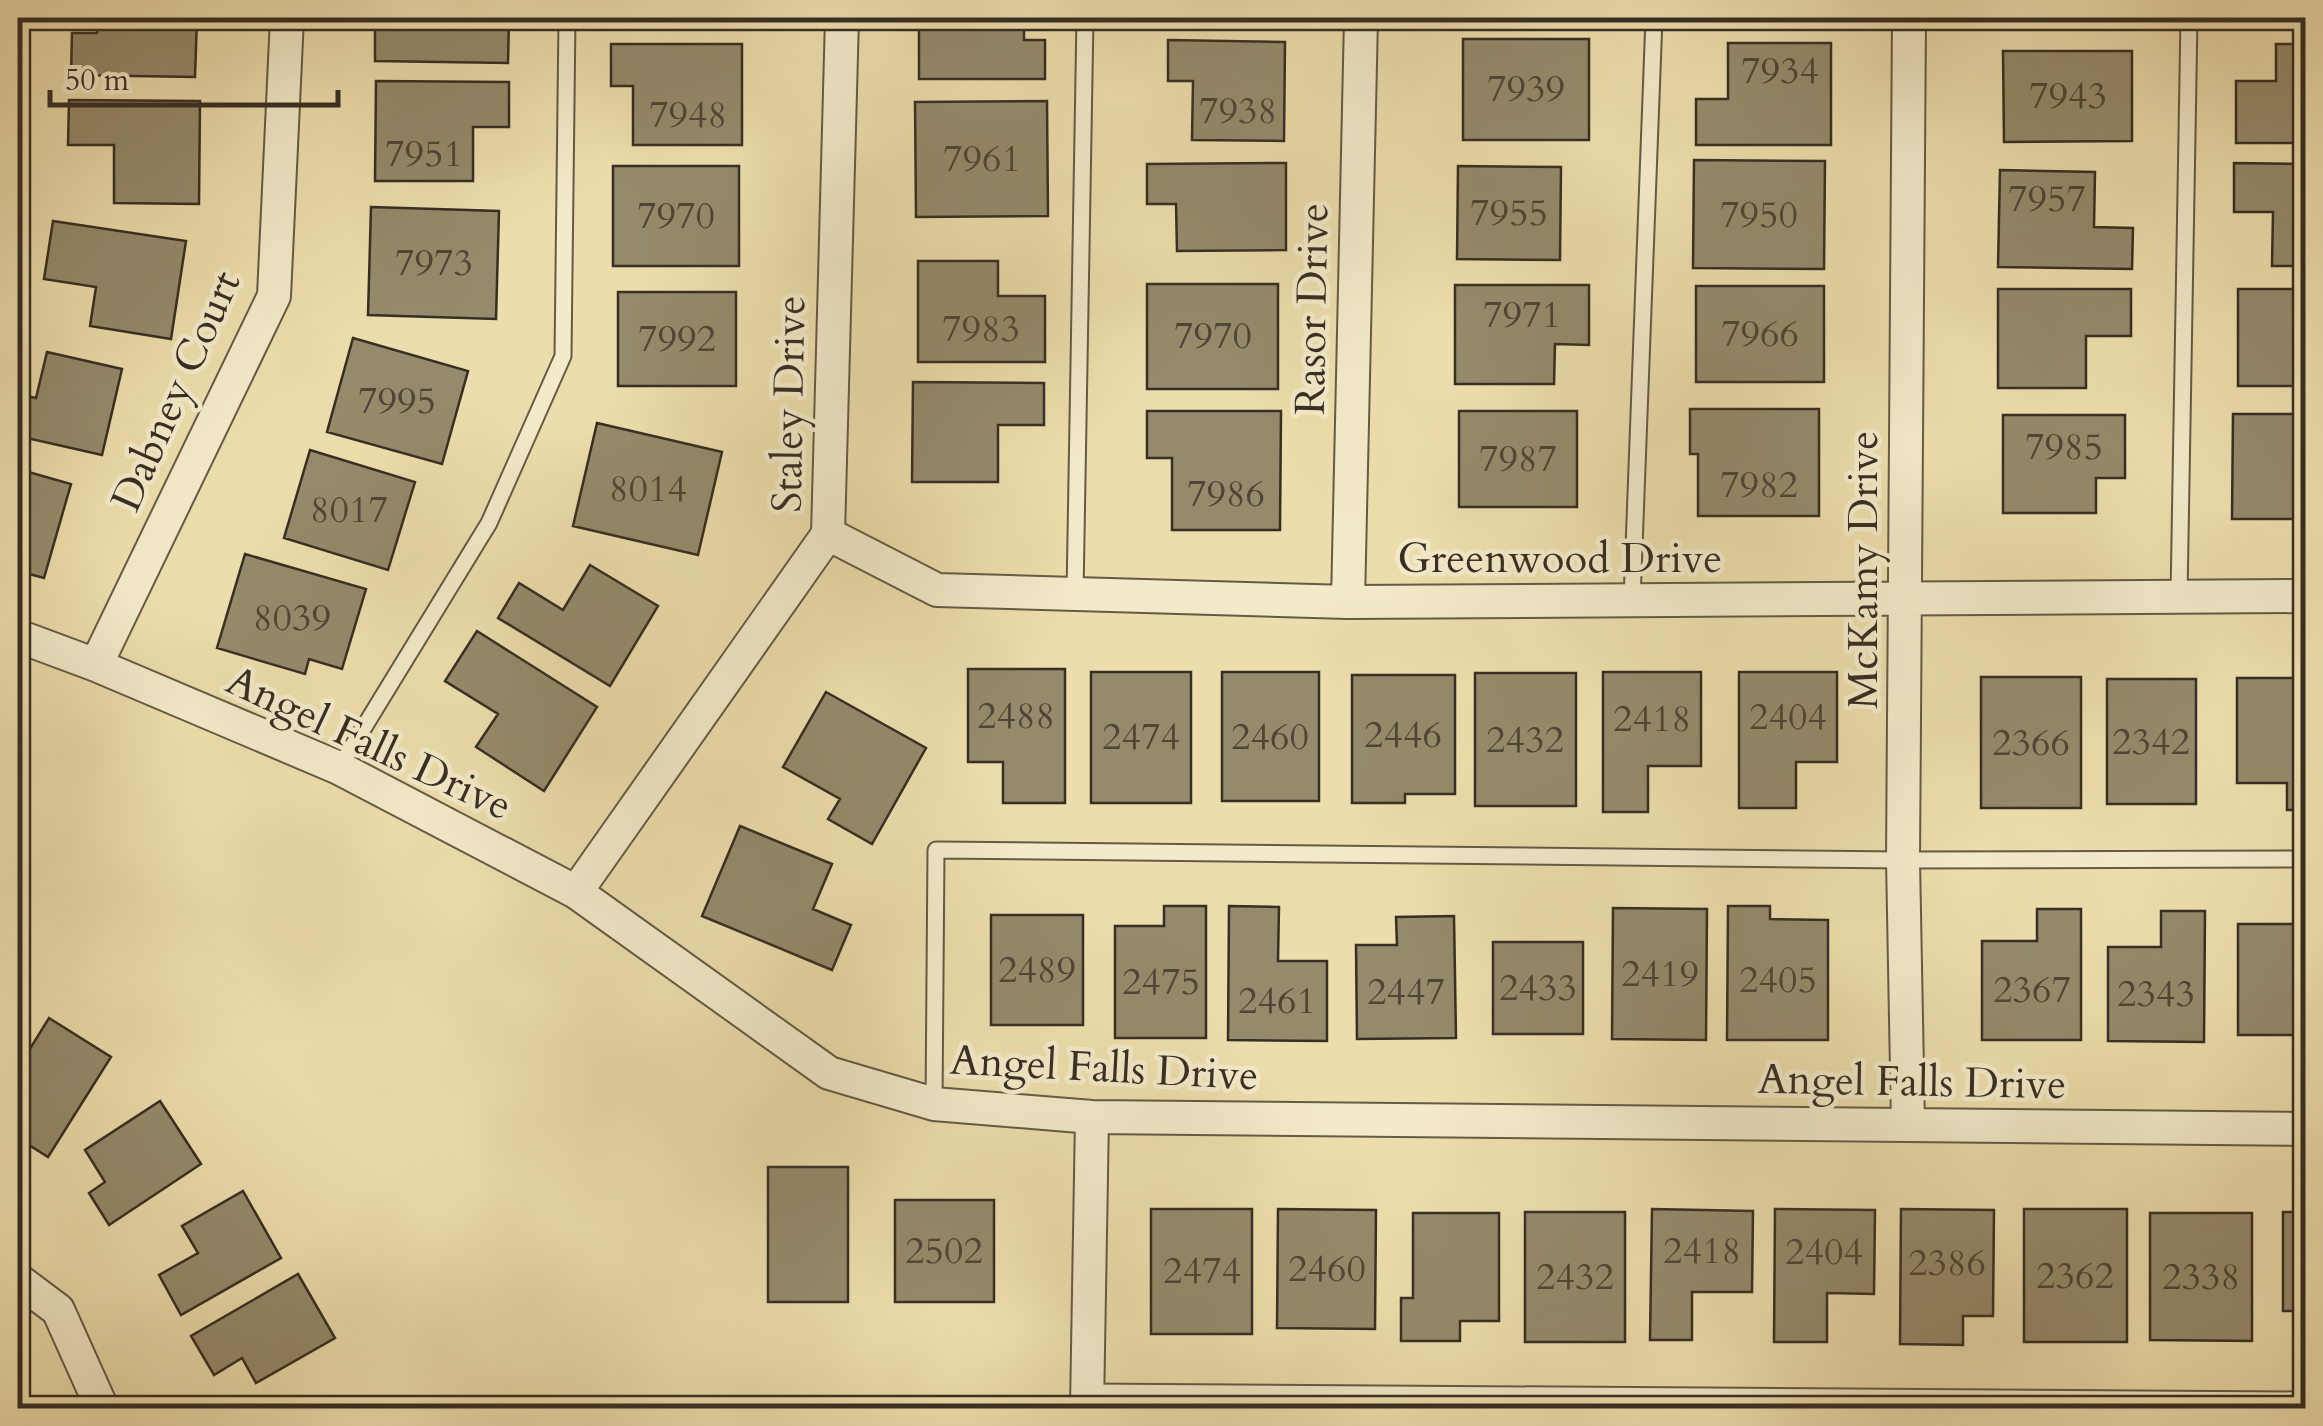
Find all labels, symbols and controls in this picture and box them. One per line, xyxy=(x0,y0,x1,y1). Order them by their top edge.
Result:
scale bar xyxy=(50,45,338,107)
house number: 7934 xyxy=(1741,45,1819,97)
text: 50 m xyxy=(65,60,130,101)
house number: 7939 xyxy=(1487,63,1565,115)
house number: 7943 xyxy=(2029,70,2107,122)
house number: 7938 xyxy=(1199,85,1277,137)
house number: 7948 xyxy=(649,89,727,141)
house number: 7951 xyxy=(385,128,463,180)
house number: 7961 xyxy=(943,133,1021,185)
house number: 7957 xyxy=(2008,173,2086,225)
house number: 7955 xyxy=(1470,187,1548,239)
house number: 7950 xyxy=(1720,189,1798,241)
house number: 7970 xyxy=(637,190,715,242)
street label: Rasor Drive xyxy=(1282,202,1342,416)
house number: 7973 xyxy=(395,237,473,289)
street label: Dabney Court xyxy=(98,262,254,520)
house number: 7971 xyxy=(1483,289,1561,341)
street label: Staley Drive xyxy=(759,295,819,513)
house number: 7983 xyxy=(942,303,1020,355)
house number: 7966 xyxy=(1721,308,1799,360)
house number: 7970 xyxy=(1174,310,1252,362)
house number: 7992 xyxy=(638,313,716,365)
house number: 7995 xyxy=(358,375,436,427)
house number: 7985 xyxy=(2025,421,2103,473)
street label: McKamy Drive xyxy=(1835,431,1892,709)
house number: 7987 xyxy=(1479,433,1557,485)
house number: 7982 xyxy=(1720,459,1798,511)
house number: 8014 xyxy=(609,463,687,515)
house number: 7986 xyxy=(1187,468,1265,520)
house number: 8017 xyxy=(310,484,388,536)
street label: Greenwood Drive xyxy=(1398,530,1722,587)
house number: 8039 xyxy=(253,592,331,644)
street label: Angel Falls Drive xyxy=(217,652,521,834)
house number: 2488 xyxy=(977,690,1055,742)
house number: 2404 xyxy=(1749,691,1827,743)
house number: 2418 xyxy=(1613,693,1691,745)
house number: 2446 xyxy=(1364,709,1442,761)
house number: 2474 xyxy=(1102,711,1180,763)
house number: 2460 xyxy=(1231,711,1309,763)
house number: 2432 xyxy=(1486,714,1564,766)
house number: 2342 xyxy=(2112,716,2190,768)
house number: 2366 xyxy=(1992,717,2070,769)
house number: 2489 xyxy=(998,944,1076,996)
house number: 2419 xyxy=(1621,948,1699,1000)
house number: 2405 xyxy=(1739,954,1817,1006)
house number: 2475 xyxy=(1122,956,1200,1008)
house number: 2433 xyxy=(1499,962,1577,1014)
house number: 2367 xyxy=(1993,964,2071,1016)
house number: 2447 xyxy=(1367,966,1445,1018)
house number: 2343 xyxy=(2117,968,2195,1020)
house number: 2461 xyxy=(1238,975,1316,1027)
street label: Angel Falls Drive xyxy=(948,1031,1260,1105)
street label: Angel Falls Drive xyxy=(1757,1051,2067,1113)
house number: 2502 xyxy=(905,1225,983,1277)
house number: 2418 xyxy=(1663,1225,1741,1277)
house number: 2404 xyxy=(1785,1226,1863,1278)
house number: 2386 xyxy=(1908,1237,1986,1289)
house number: 2460 xyxy=(1288,1243,1366,1295)
house number: 2474 xyxy=(1163,1245,1241,1297)
house number: 2362 xyxy=(2036,1250,2114,1302)
house number: 2432 xyxy=(1536,1251,1614,1303)
house number: 2338 xyxy=(2162,1251,2240,1303)

